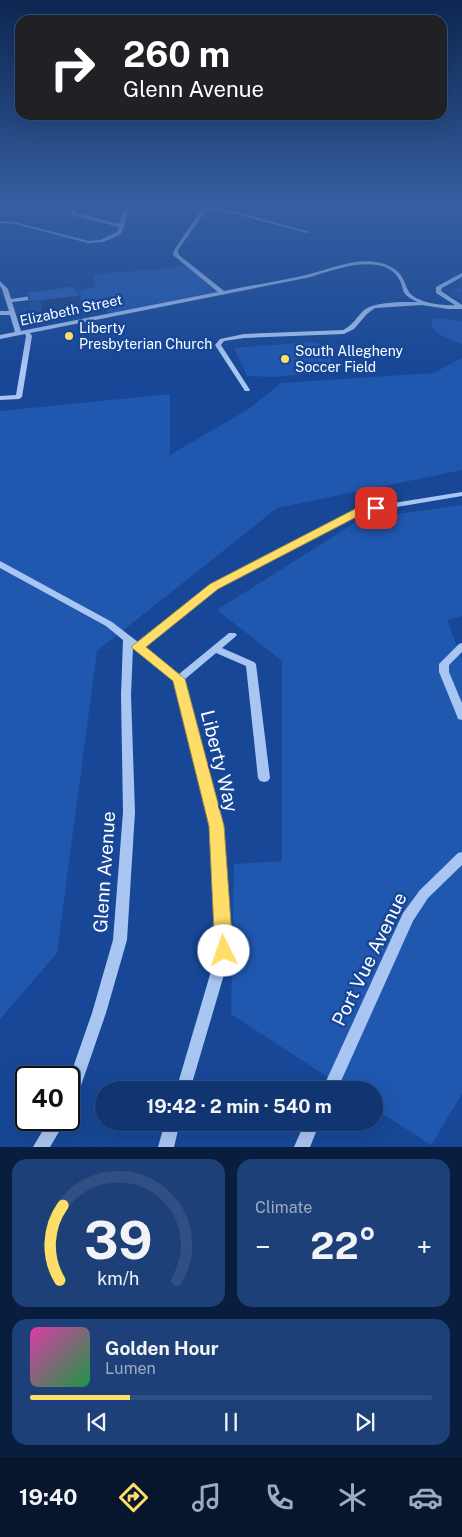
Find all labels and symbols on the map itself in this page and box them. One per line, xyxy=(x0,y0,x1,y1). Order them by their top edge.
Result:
street label: Elizabeth Street xyxy=(18,291,124,329)
place label: Liberty Presbyterian Church xyxy=(79,320,212,352)
marker: Liberty Presbyterian Church xyxy=(63,330,75,342)
place label: South Allegheny Soccer Field xyxy=(295,343,404,375)
marker: South Allegheny Soccer Field xyxy=(279,353,291,365)
pin xyxy=(355,487,397,529)
street label: Liberty Way xyxy=(197,708,243,814)
street label: Glenn Avenue xyxy=(89,810,119,934)
street label: Port Vue Avenue xyxy=(327,889,411,1029)
position arrow xyxy=(197,924,249,976)
speed limit sign: 40 xyxy=(15,1066,80,1131)

